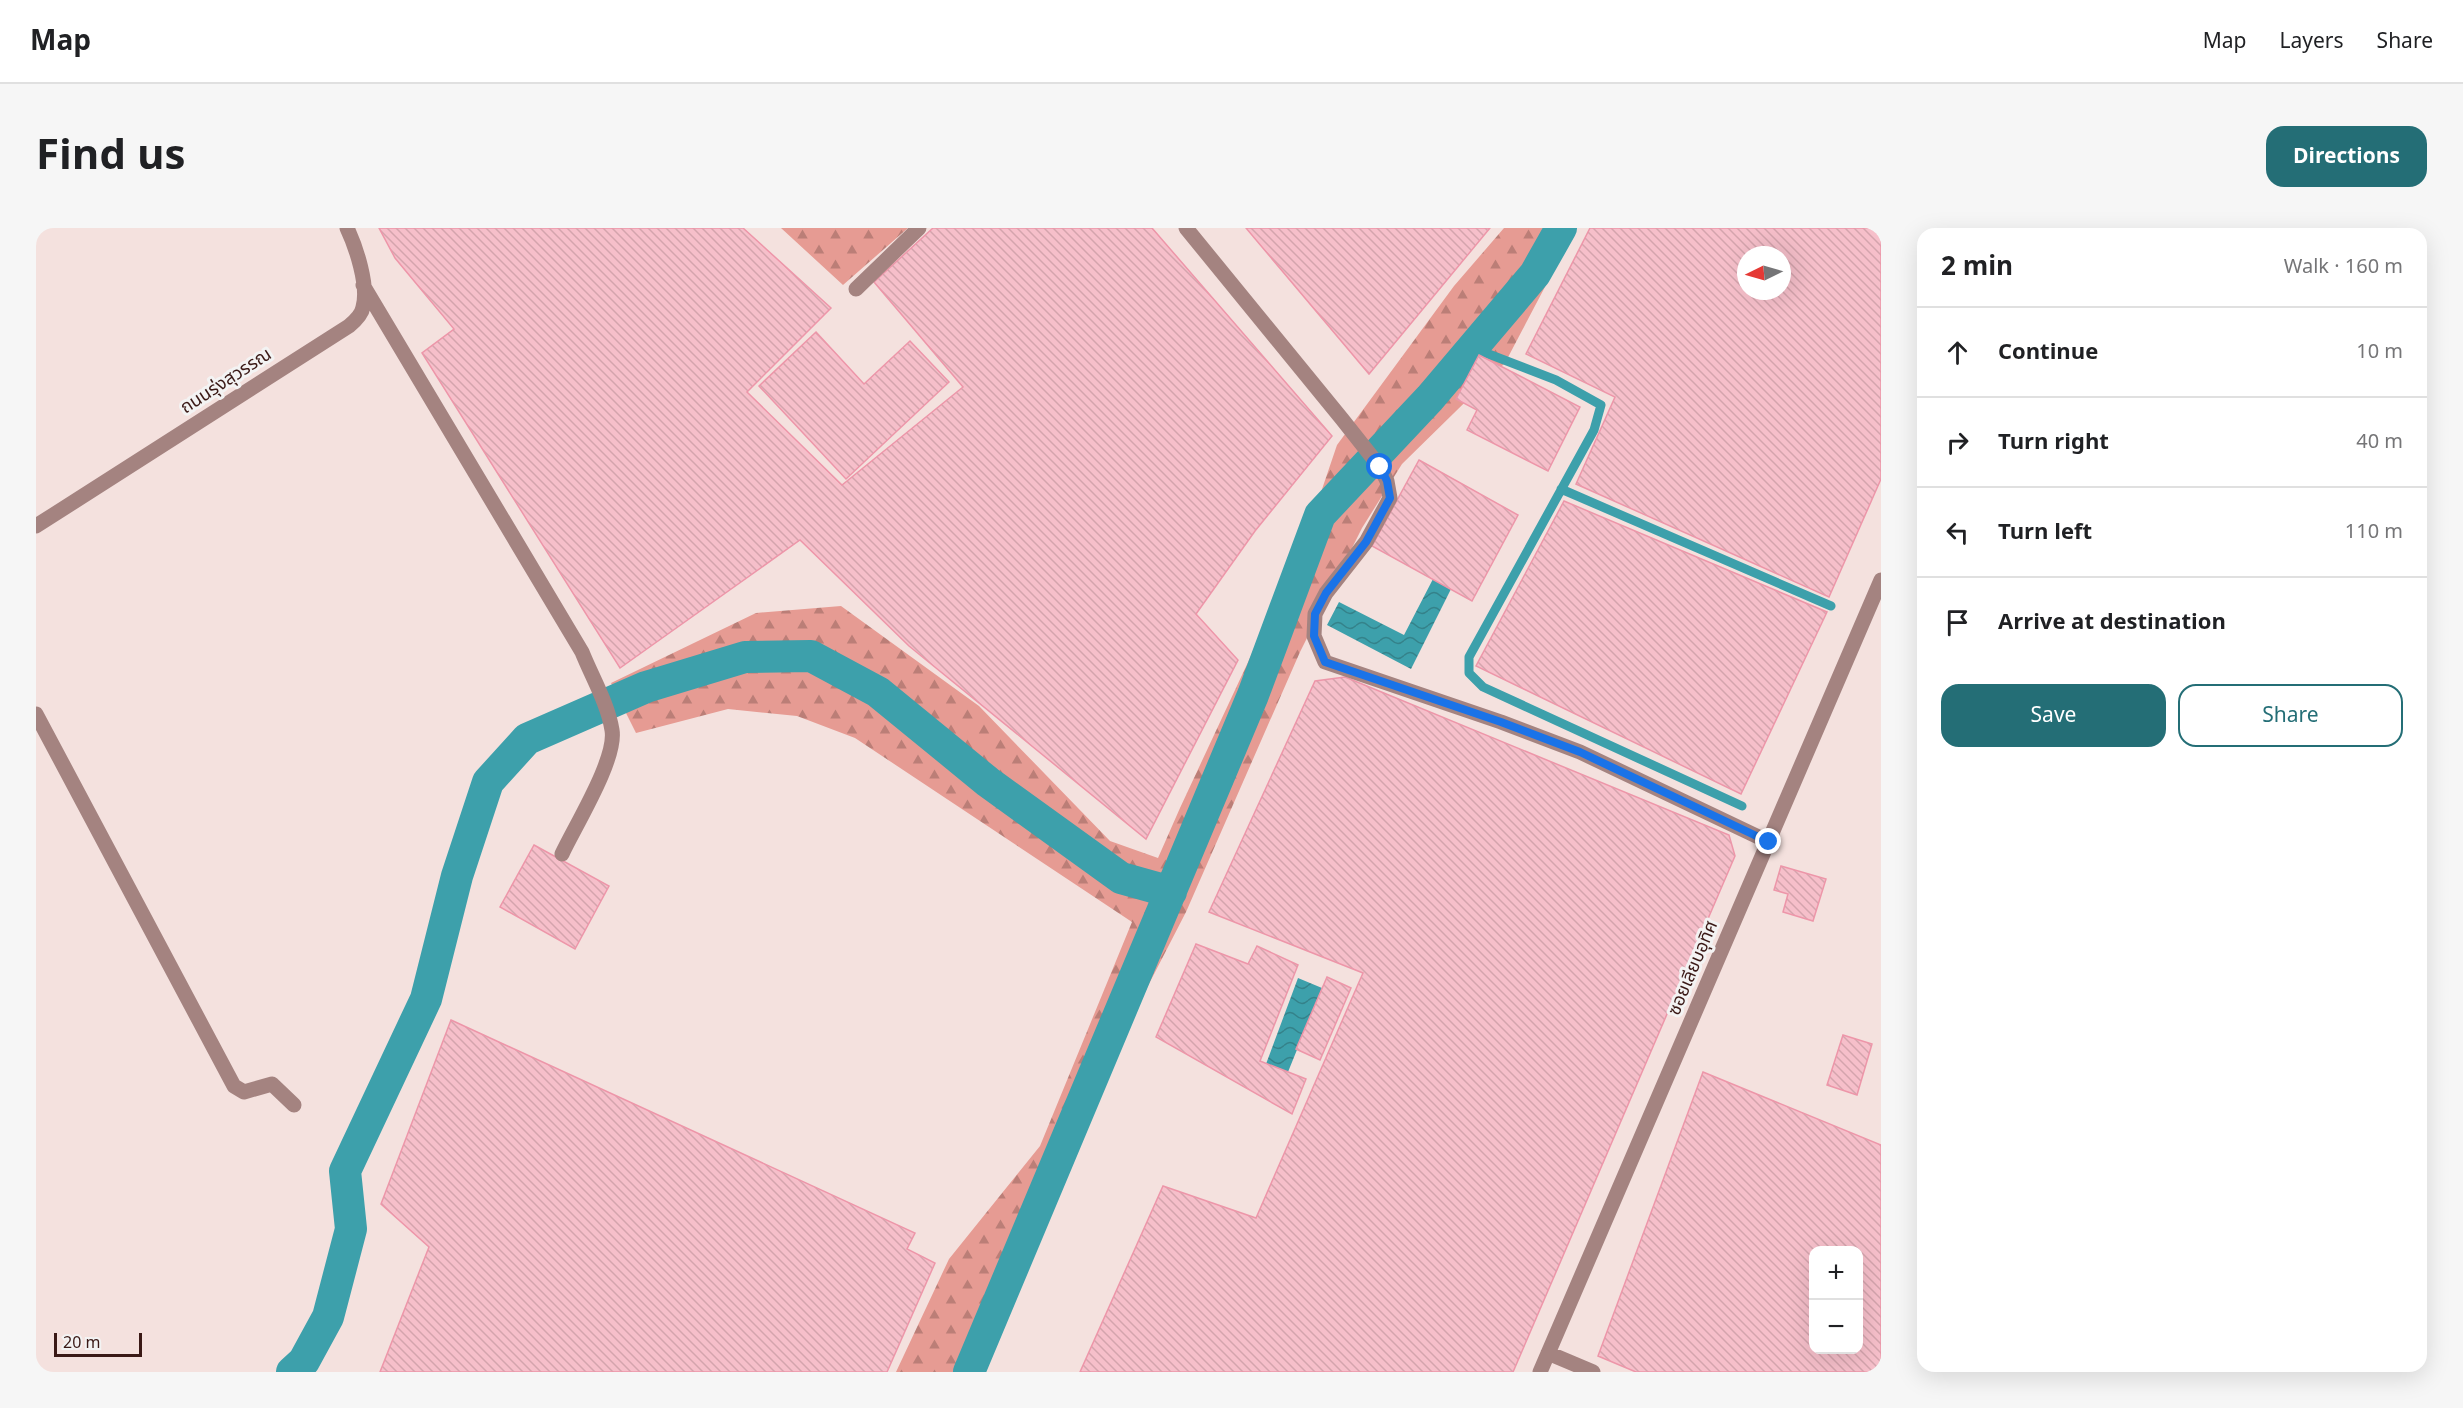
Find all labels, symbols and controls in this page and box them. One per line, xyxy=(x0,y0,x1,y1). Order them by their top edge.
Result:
text: Map xyxy=(30,20,91,63)
text: Map xyxy=(2203,26,2247,57)
text: Layers xyxy=(2280,26,2344,57)
text: Share xyxy=(2377,26,2433,57)
text: Find us xyxy=(36,124,185,188)
button: Directions xyxy=(2266,126,2427,187)
north arrow xyxy=(1737,246,1791,300)
text: 2 min xyxy=(1941,247,2013,287)
text: Walk · 160 m xyxy=(2284,252,2403,282)
icon: ahead xyxy=(1941,336,1974,369)
text: Continue xyxy=(1998,336,2098,369)
text: 10 m xyxy=(2356,337,2403,367)
street label: ถนนรุ่งสุวรรณ xyxy=(175,341,277,421)
icon: right xyxy=(1941,426,1974,459)
text: Turn right xyxy=(1998,426,2109,459)
text: 40 m xyxy=(2356,427,2403,457)
route start xyxy=(1366,453,1392,479)
icon: left xyxy=(1941,516,1974,549)
text: Turn left xyxy=(1998,516,2092,549)
text: 110 m xyxy=(2345,517,2403,547)
icon: arrive xyxy=(1941,606,1974,639)
text: Arrive at destination xyxy=(1998,606,2226,639)
button: Save xyxy=(1941,684,2166,747)
button: Share xyxy=(2178,684,2403,747)
route end xyxy=(1755,828,1781,854)
street label: ซอยเลียบอุทิศ xyxy=(1661,916,1725,1020)
map controls xyxy=(1809,1246,1863,1354)
button: + xyxy=(1809,1246,1863,1300)
button: − xyxy=(1809,1300,1863,1354)
scale bar xyxy=(54,1330,142,1358)
text: 20 m xyxy=(63,1331,100,1355)

